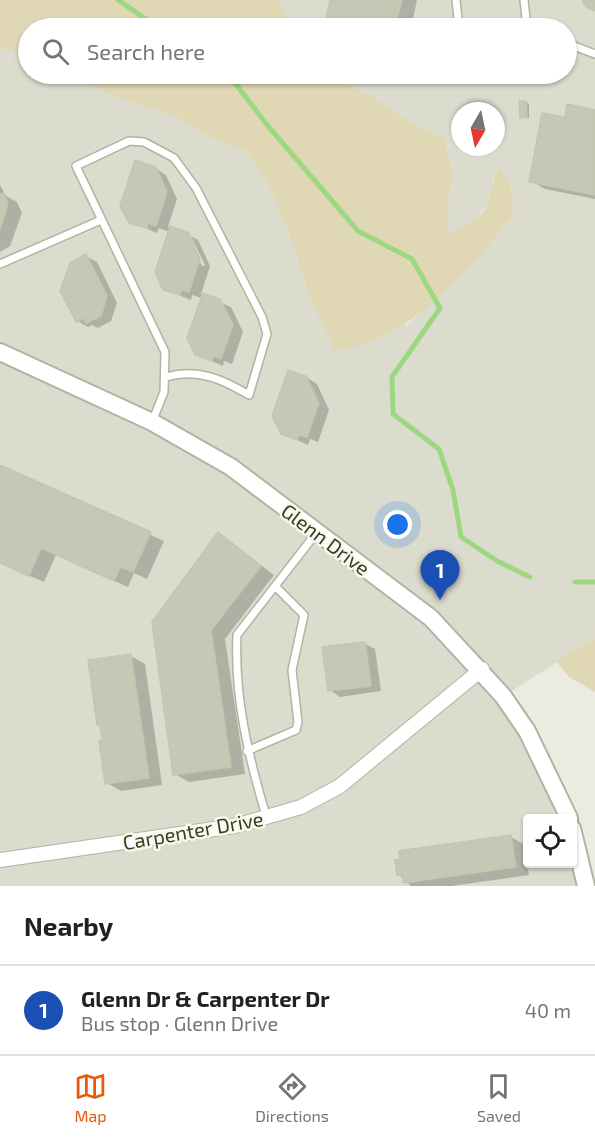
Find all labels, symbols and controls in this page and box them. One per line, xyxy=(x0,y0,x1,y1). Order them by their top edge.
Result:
search box xyxy=(18,18,577,84)
icon: search xyxy=(39,35,72,68)
text: Search here xyxy=(87,38,205,64)
north arrow xyxy=(451,102,505,156)
street label: Glenn Drive xyxy=(277,498,375,580)
your location xyxy=(383,510,412,539)
pin: 1 xyxy=(420,550,460,600)
street label: Carpenter Drive xyxy=(121,806,265,854)
map controls xyxy=(523,814,577,868)
button: locate xyxy=(523,814,577,868)
text: Nearby xyxy=(24,910,113,941)
text: Glenn Dr & Carpenter Dr xyxy=(81,985,330,1011)
text: 1 xyxy=(39,998,48,1022)
text: 40 m xyxy=(525,998,571,1022)
text: Bus stop · Glenn Drive xyxy=(81,1011,278,1035)
tab: Map xyxy=(74,1070,107,1125)
tab: Directions xyxy=(255,1070,329,1125)
tab: Saved xyxy=(477,1070,521,1125)

